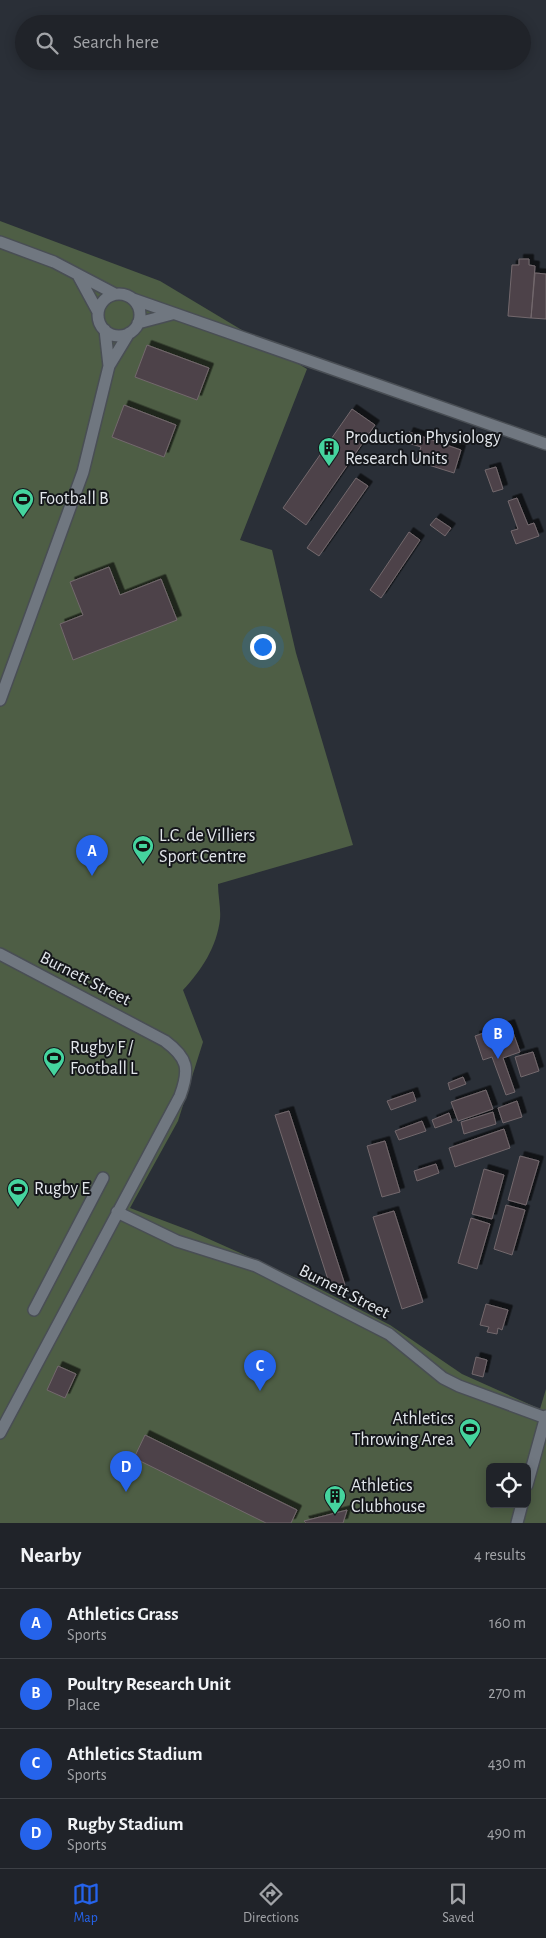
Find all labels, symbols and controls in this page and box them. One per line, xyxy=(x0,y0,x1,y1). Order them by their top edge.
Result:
search box xyxy=(15,15,531,70)
icon: search xyxy=(33,29,61,57)
text: Search here xyxy=(73,33,159,52)
place label: Production Physiology Research Units xyxy=(345,429,501,468)
building icon: Production Physiology Research Units xyxy=(317,436,341,467)
sports icon: Football B xyxy=(11,487,35,518)
place label: Football B xyxy=(39,490,109,508)
your location xyxy=(250,634,276,660)
place label: L.C. de Villiers Sport Centre xyxy=(159,827,255,866)
sports icon: L.C. de Villiers Sport Centre xyxy=(131,834,155,865)
pin: A xyxy=(76,835,108,876)
street label: Burnett Street xyxy=(37,949,133,1010)
pin: B xyxy=(482,1018,514,1059)
place label: Rugby F / Football L xyxy=(70,1039,138,1078)
sports icon: Rugby F / Football L xyxy=(42,1046,66,1077)
sports icon: Rugby E xyxy=(6,1177,30,1208)
place label: Rugby E xyxy=(34,1180,90,1198)
street label: Burnett Street xyxy=(296,1262,392,1323)
pin: C xyxy=(244,1350,276,1391)
place label: Athletics Throwing Area xyxy=(352,1410,454,1449)
sports icon: Athletics Throwing Area xyxy=(458,1417,482,1448)
pin: D xyxy=(110,1451,142,1492)
map controls xyxy=(486,1463,531,1508)
button: locate xyxy=(486,1463,531,1508)
place label: Athletics Clubhouse xyxy=(351,1477,426,1516)
building icon: Athletics Clubhouse xyxy=(323,1484,347,1515)
text: Nearby xyxy=(20,1545,81,1566)
text: 4 results xyxy=(474,1547,526,1563)
text: Athletics Grass xyxy=(67,1605,179,1624)
text: A xyxy=(31,1615,41,1631)
text: 160 m xyxy=(489,1615,526,1631)
text: Sports xyxy=(67,1627,107,1643)
text: Poultry Research Unit xyxy=(67,1675,231,1694)
text: B xyxy=(31,1685,41,1701)
text: 270 m xyxy=(488,1685,526,1701)
text: Place xyxy=(67,1697,100,1713)
text: Athletics Stadium xyxy=(67,1745,203,1764)
text: C xyxy=(32,1755,40,1771)
text: 430 m xyxy=(488,1755,526,1771)
text: Sports xyxy=(67,1767,107,1783)
text: Rugby Stadium xyxy=(67,1815,184,1834)
text: D xyxy=(31,1825,41,1841)
text: 490 m xyxy=(487,1825,526,1841)
text: Sports xyxy=(67,1837,107,1853)
tab: Map xyxy=(72,1880,100,1927)
tab: Directions xyxy=(243,1880,299,1927)
tab: Saved xyxy=(442,1880,474,1927)

